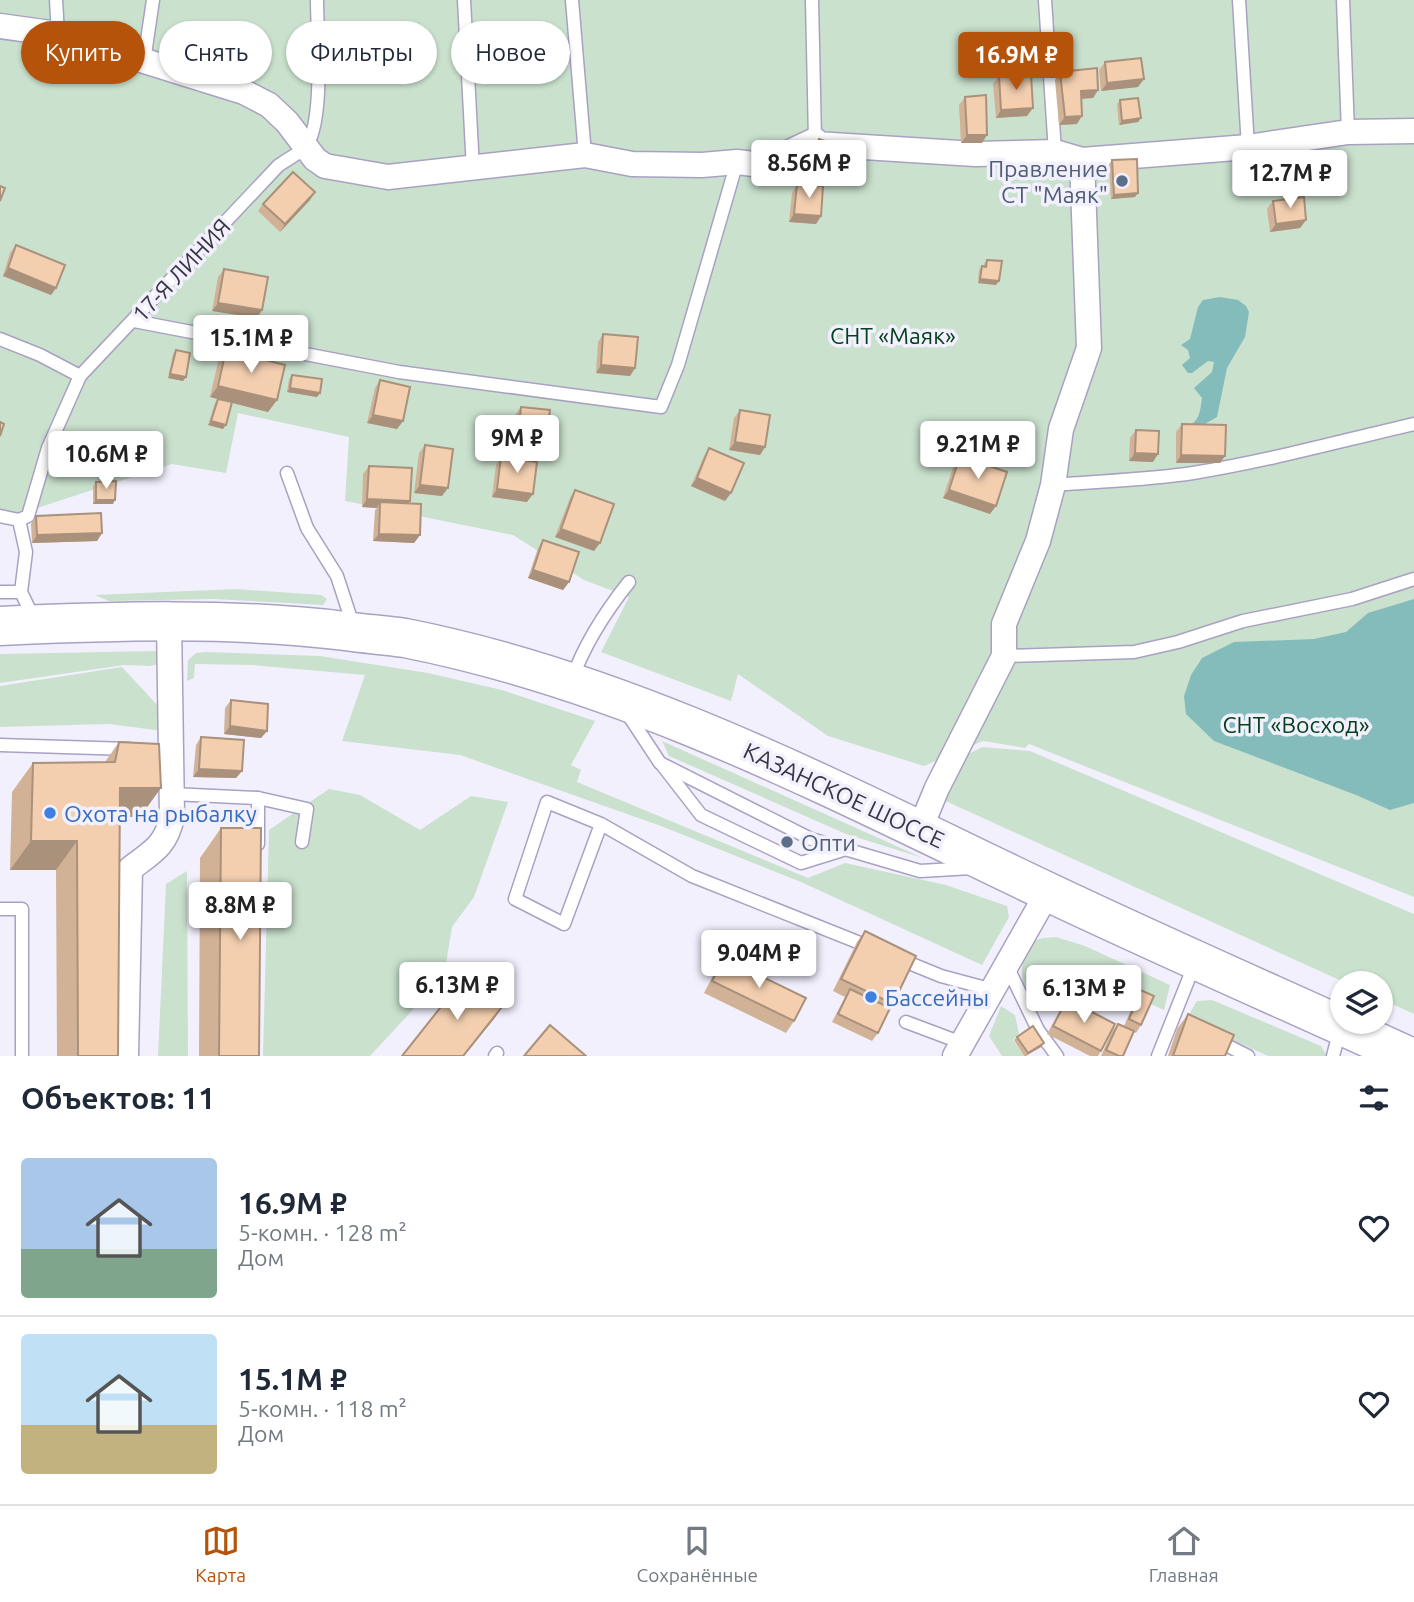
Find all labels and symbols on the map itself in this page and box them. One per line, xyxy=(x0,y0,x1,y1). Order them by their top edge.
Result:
pin: 16.9M ₽ xyxy=(951,32,1081,92)
pin: 8.56M ₽ xyxy=(744,140,874,200)
pin: 12.7M ₽ xyxy=(1225,150,1355,210)
place label: Правление СТ "Маяк" xyxy=(988,156,1108,207)
marker: Правление СТ "Маяк" xyxy=(1114,173,1130,189)
street label: 17-Я ЛИНИЯ xyxy=(127,213,235,327)
pin: 15.1M ₽ xyxy=(186,316,316,375)
park label: СНТ «Маяк» xyxy=(830,323,956,348)
pin: 9M ₽ xyxy=(476,416,558,475)
pin: 9.21M ₽ xyxy=(913,421,1043,481)
pin: 10.6M ₽ xyxy=(41,432,171,491)
park label: СНТ «Восход» xyxy=(1222,712,1370,737)
street label: КАЗАНСКОЕ ШОССЕ xyxy=(740,738,948,852)
place label: Охота на рыбалку xyxy=(64,801,257,826)
marker: Охота на рыбалку xyxy=(42,805,58,821)
place label: Опти xyxy=(801,830,856,855)
marker: Опти xyxy=(779,834,795,850)
pin: 8.8M ₽ xyxy=(183,883,297,942)
pin: 9.04M ₽ xyxy=(694,930,824,990)
pin: 6.13M ₽ xyxy=(392,962,522,1022)
pin: 6.13M ₽ xyxy=(1019,965,1149,1025)
place label: Бассейны xyxy=(885,985,989,1010)
marker: Бассейны xyxy=(863,989,879,1005)

